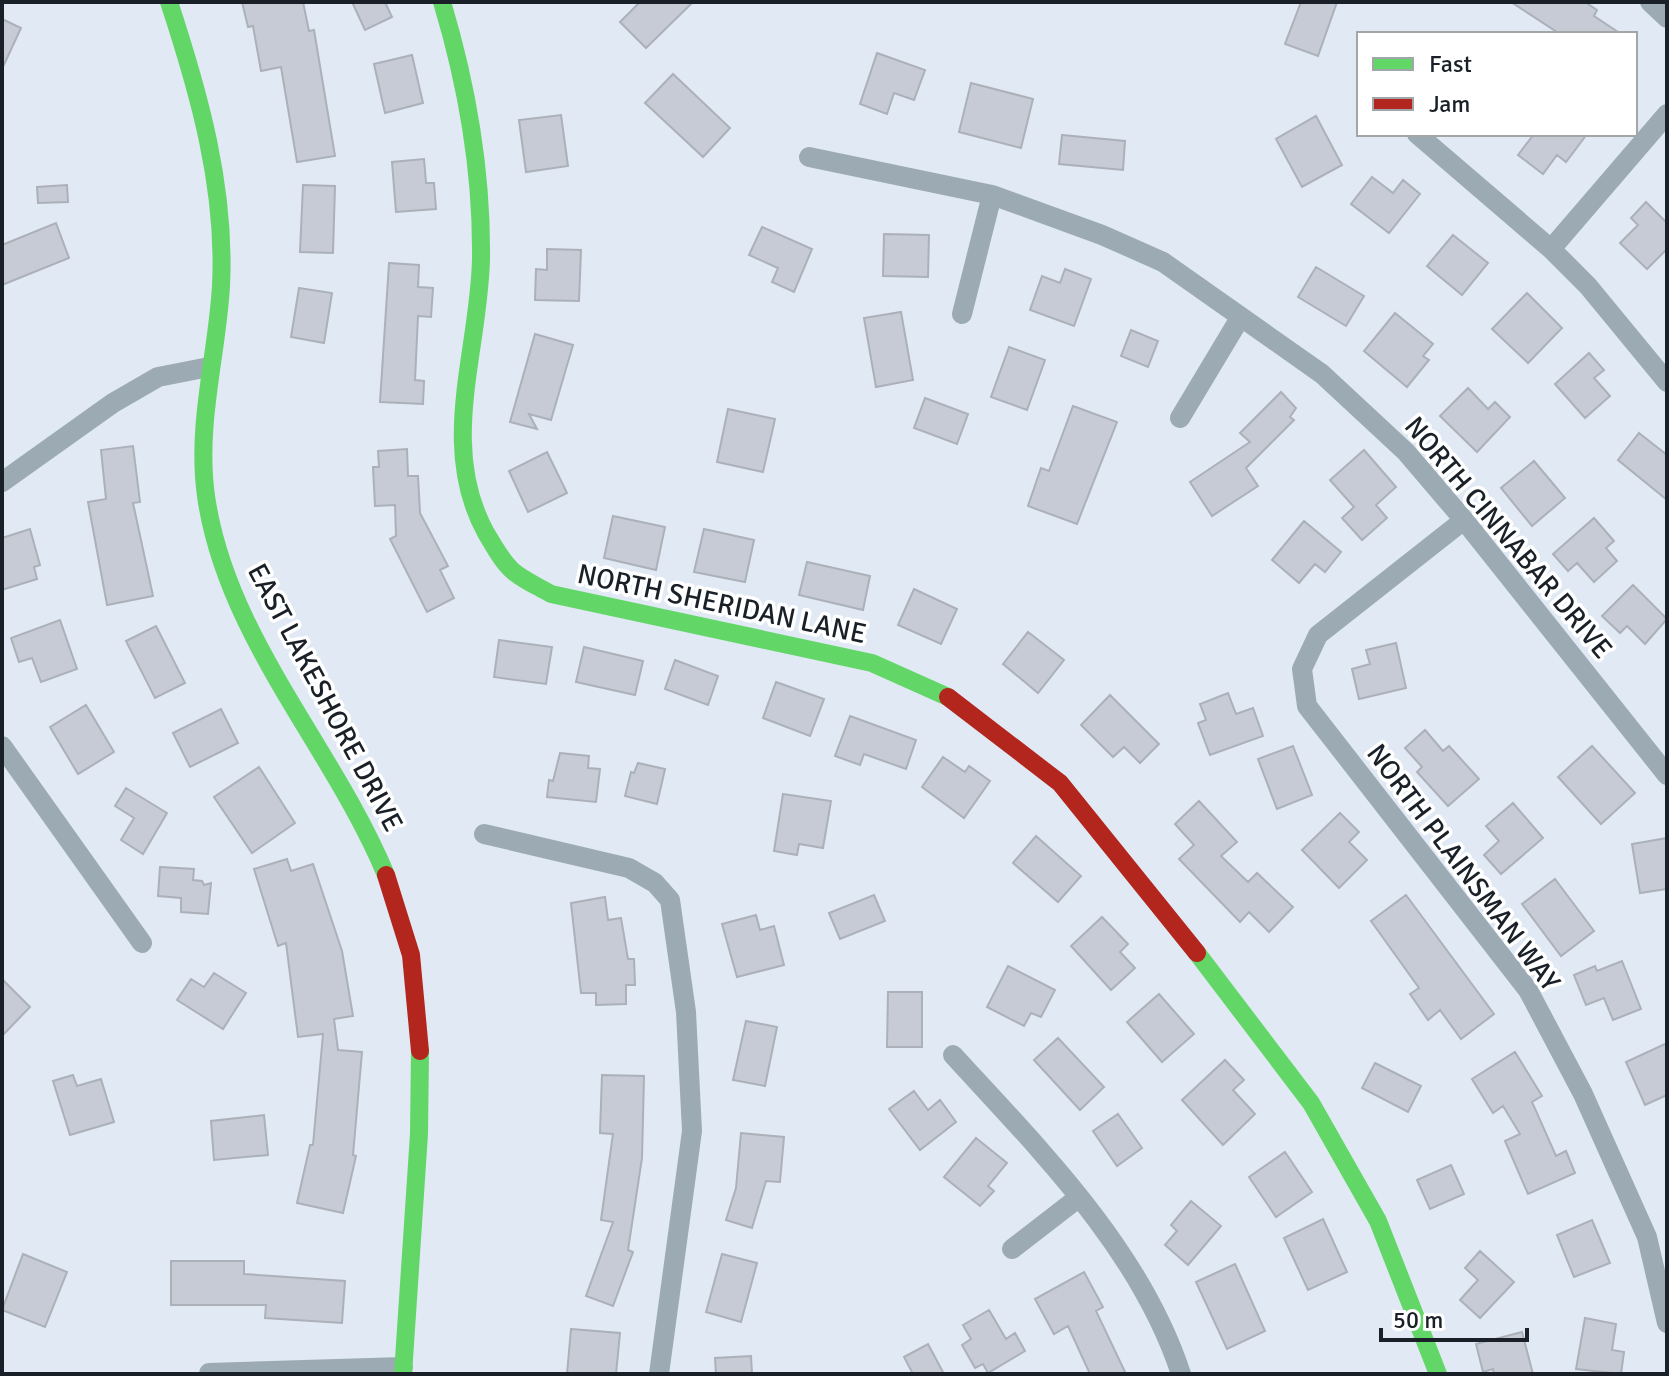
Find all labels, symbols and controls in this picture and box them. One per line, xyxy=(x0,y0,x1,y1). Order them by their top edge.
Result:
legend xyxy=(1357,32,1637,136)
text: Fast xyxy=(1429,49,1472,79)
text: Jam xyxy=(1429,89,1470,119)
street label: NORTH CINNABAR DRIVE xyxy=(1397,410,1619,665)
street label: NORTH SHERIDAN LANE xyxy=(574,557,869,651)
street label: EAST LAKESHORE DRIVE xyxy=(240,558,410,837)
street label: NORTH PLAINSMAN WAY xyxy=(1359,737,1567,998)
scale bar xyxy=(1381,1292,1527,1342)
text: 50 m xyxy=(1393,1305,1443,1335)

